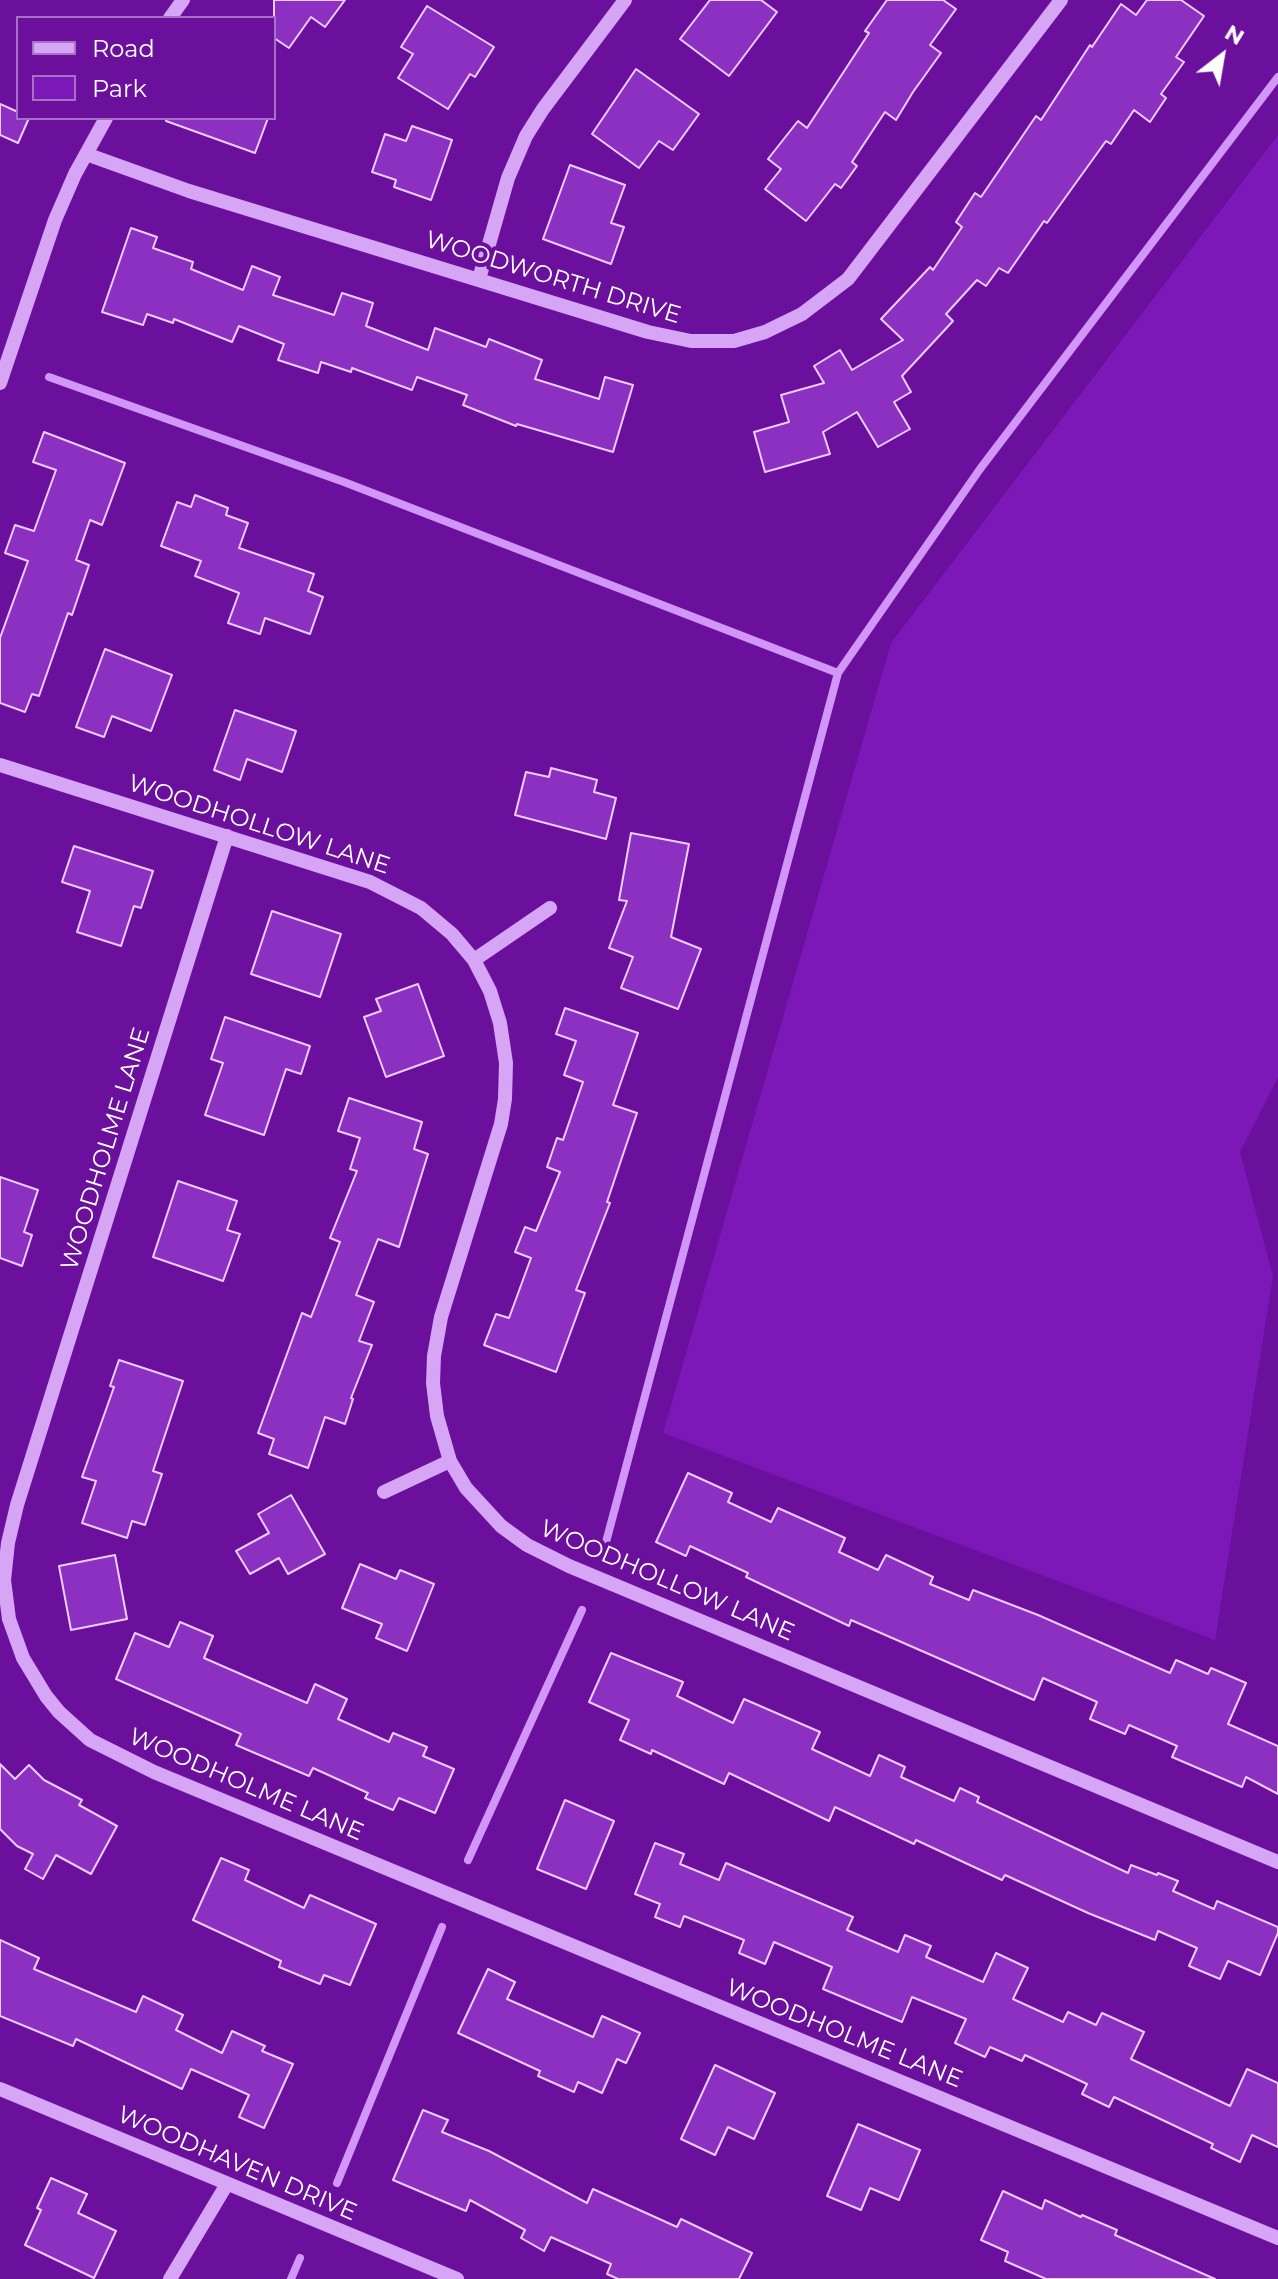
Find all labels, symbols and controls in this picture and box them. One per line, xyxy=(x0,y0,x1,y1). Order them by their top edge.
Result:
legend xyxy=(16,16,276,120)
north arrow xyxy=(1182,16,1262,96)
text: N xyxy=(1220,19,1249,51)
text: Road xyxy=(92,34,155,63)
text: Park xyxy=(92,74,147,103)
street label: WOODWORTH DRIVE xyxy=(422,225,684,331)
street label: WOODHOLLOW LANE xyxy=(125,769,393,881)
street label: WOODHOLME LANE xyxy=(55,1024,157,1274)
street label: WOODHOLLOW LANE xyxy=(536,1514,798,1648)
street label: WOODHOLME LANE xyxy=(124,1722,368,1848)
street label: WOODHOLME LANE xyxy=(722,1973,966,2095)
street label: WOODHAVEN DRIVE xyxy=(113,2101,361,2227)

